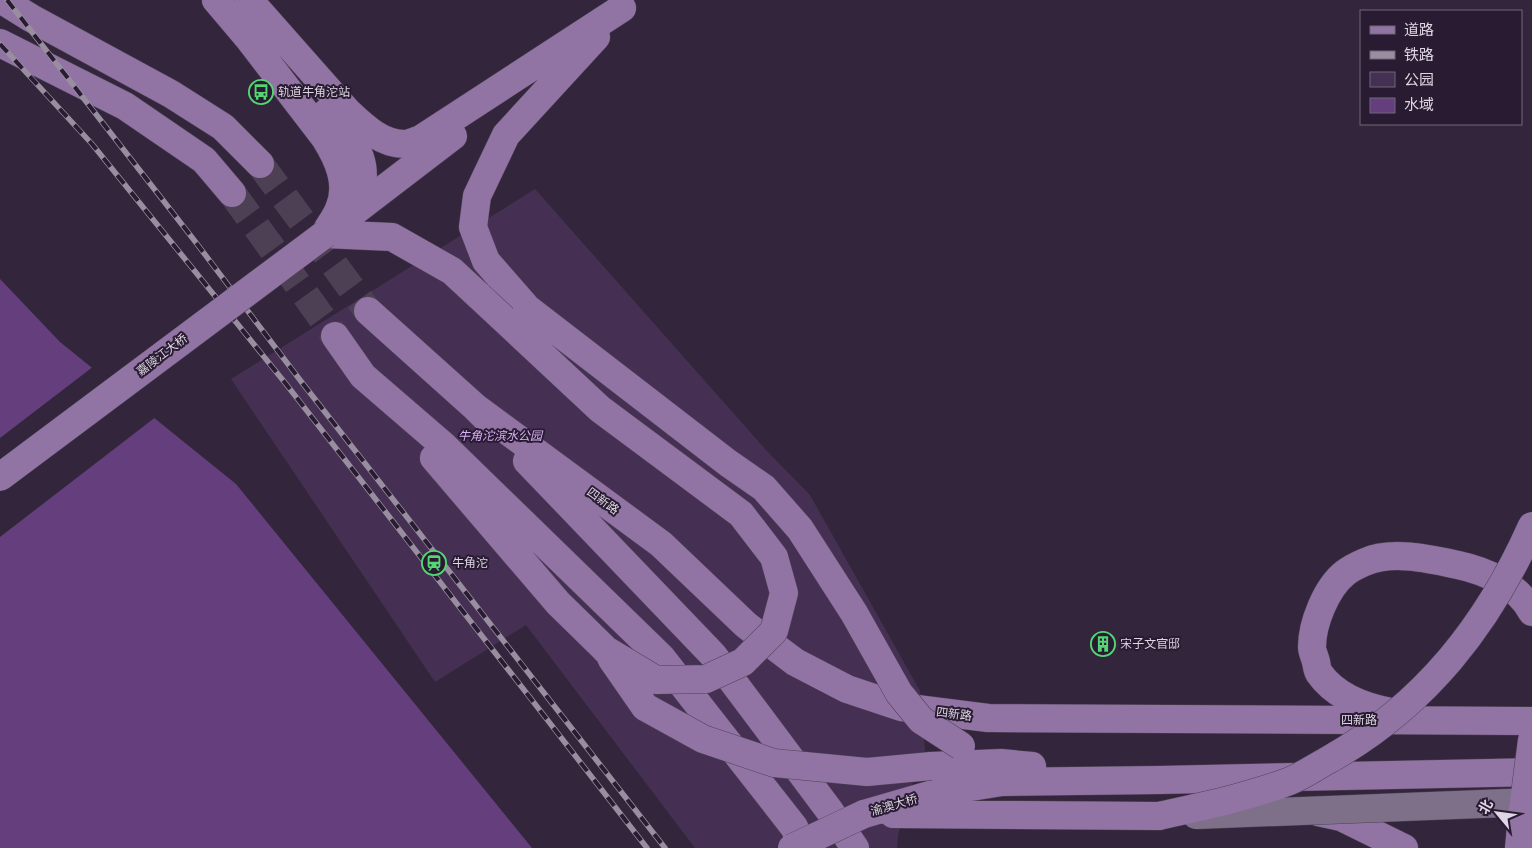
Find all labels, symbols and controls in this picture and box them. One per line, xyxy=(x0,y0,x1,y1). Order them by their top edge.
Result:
legend xyxy=(1360,10,1522,125)
text: 道路 xyxy=(1404,18,1434,39)
text: 铁路 xyxy=(1404,43,1434,64)
text: 公园 xyxy=(1404,68,1434,89)
bus stop icon: 轨道牛角沱站 xyxy=(248,79,274,105)
place label: 轨道牛角沱站 xyxy=(278,82,350,99)
text: 水域 xyxy=(1404,93,1434,114)
street label: 嘉陵江大桥 xyxy=(132,329,190,379)
park label: 牛角沱滨水公园 xyxy=(458,426,544,443)
street label: 四新路 xyxy=(584,482,623,517)
station icon: 牛角沱 xyxy=(421,550,447,576)
place label: 牛角沱 xyxy=(452,553,488,570)
building icon: 宋子文官邸 xyxy=(1090,631,1116,657)
place label: 宋子文官邸 xyxy=(1120,634,1180,651)
street label: 四新路 xyxy=(935,702,973,723)
street label: 四新路 xyxy=(1341,710,1377,727)
north arrow xyxy=(1472,788,1522,838)
street label: 渝澳大桥 xyxy=(868,789,919,818)
text: 北 xyxy=(1473,795,1497,817)

